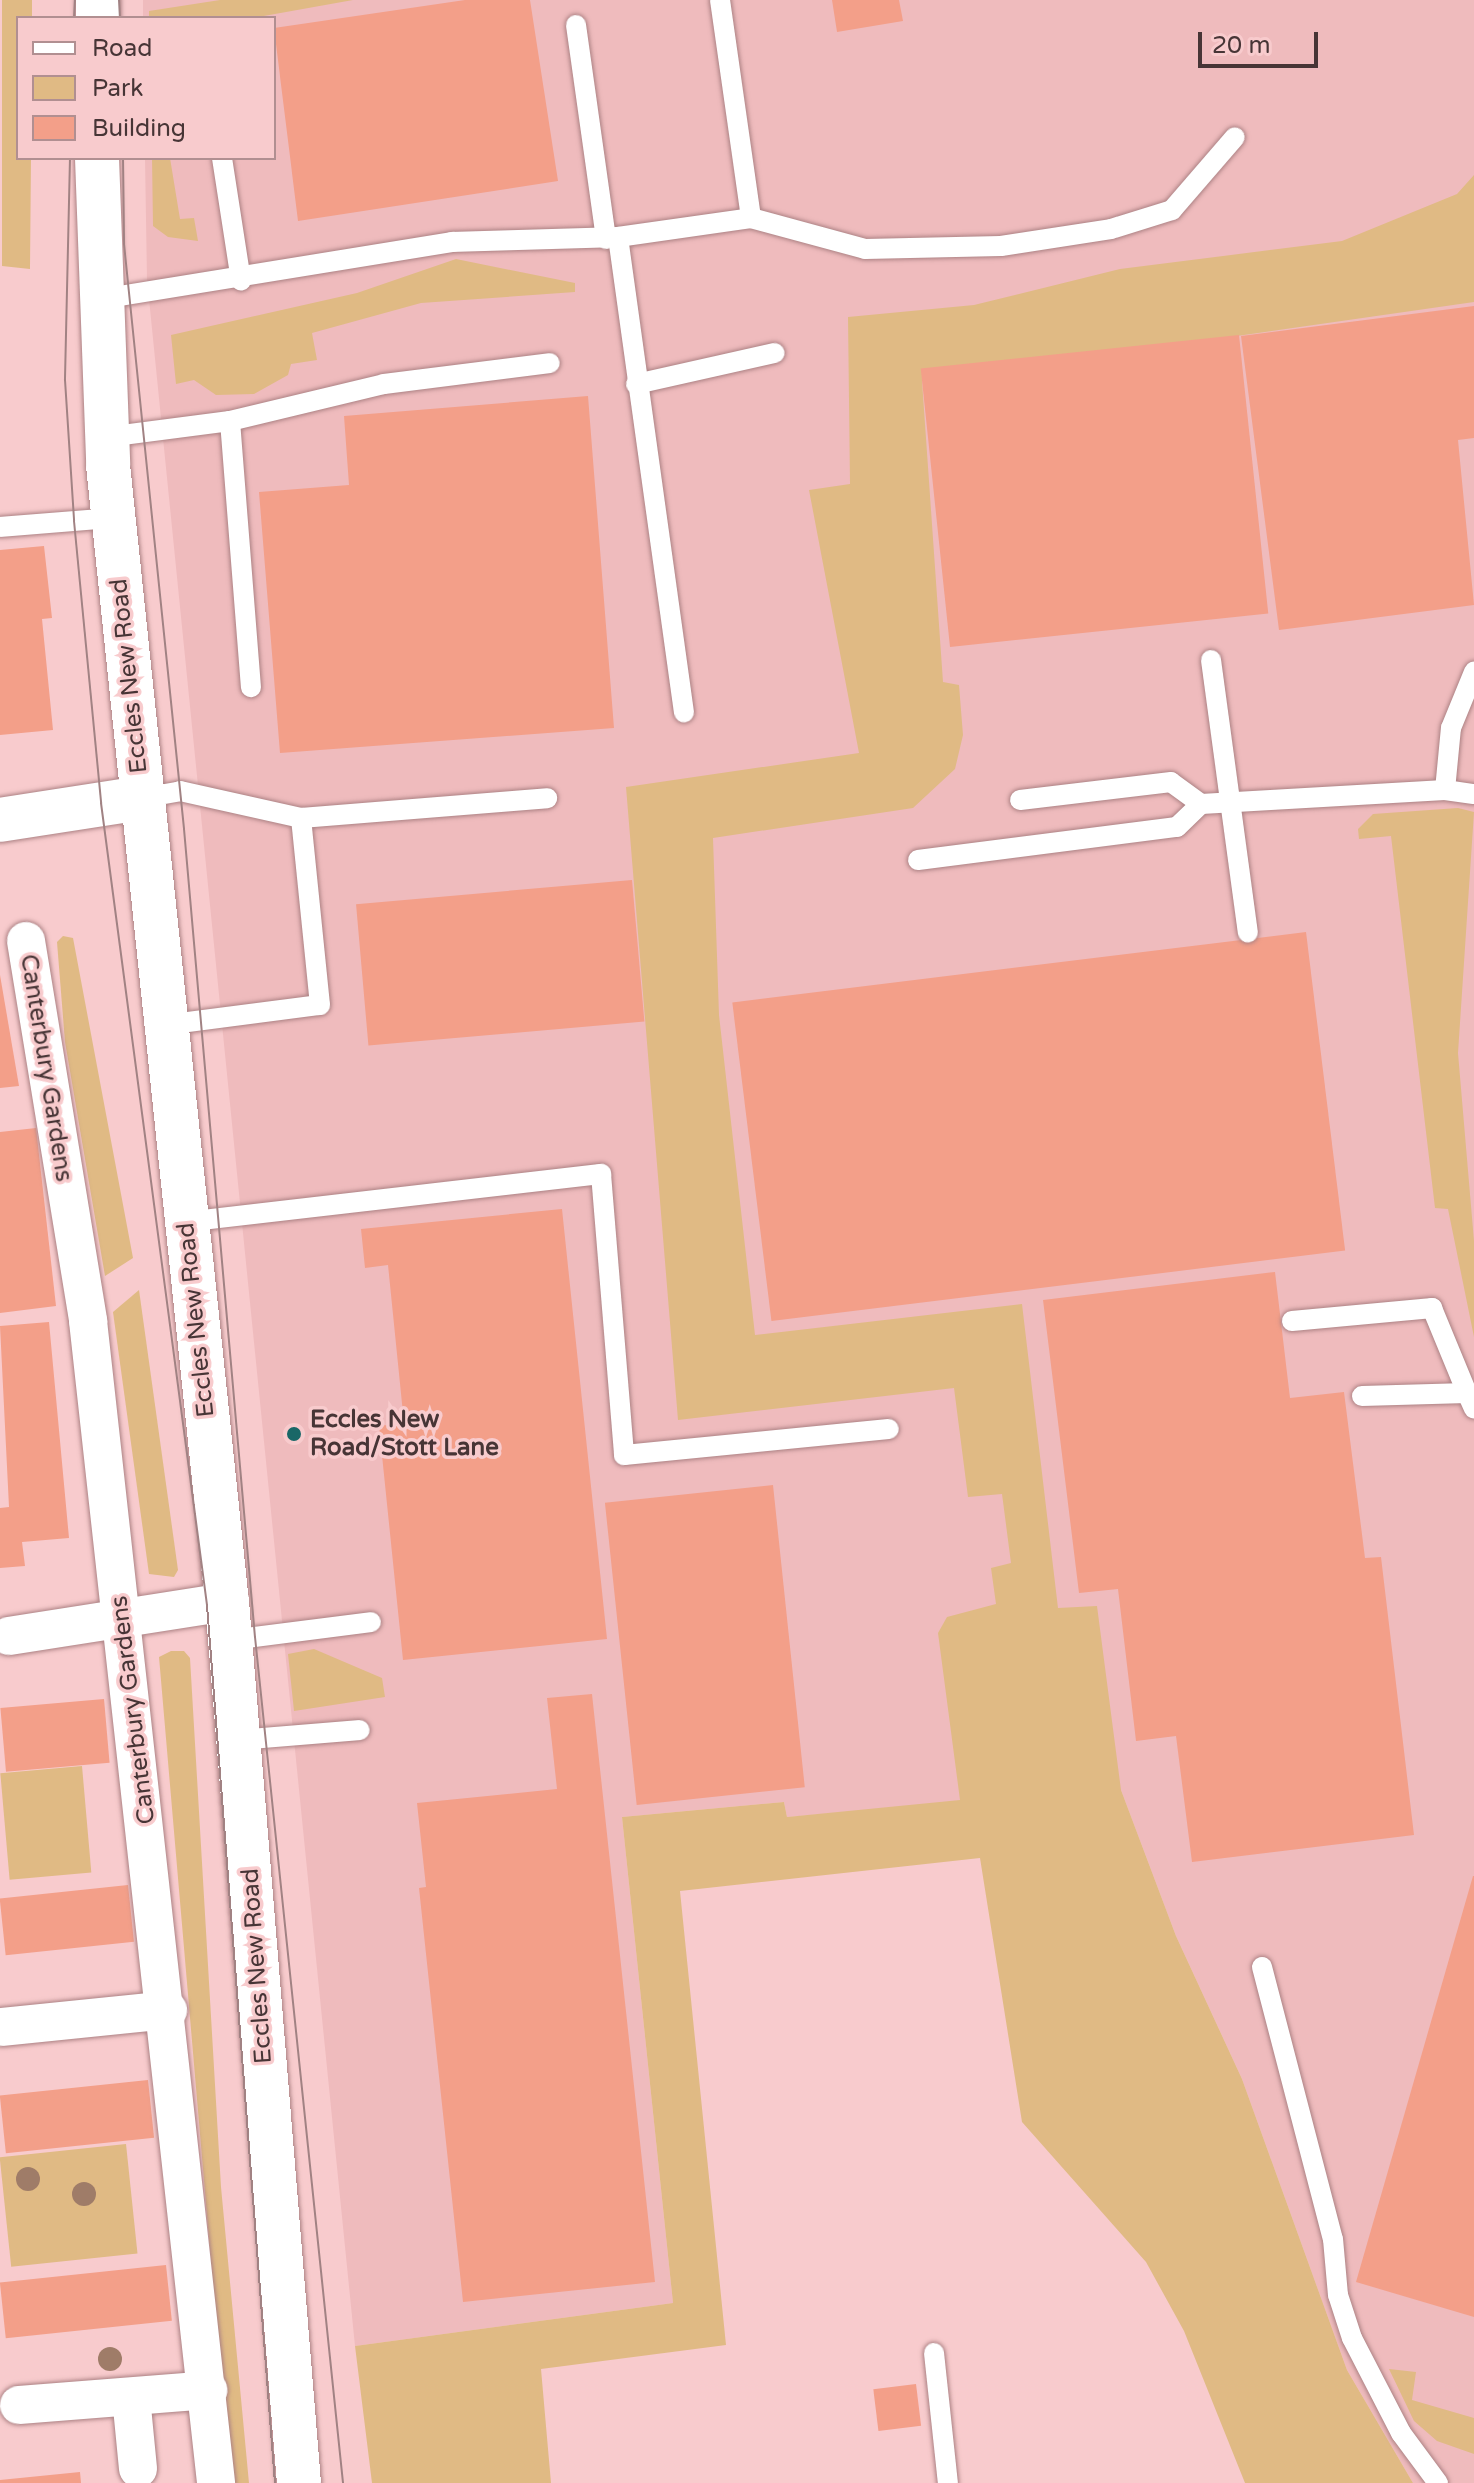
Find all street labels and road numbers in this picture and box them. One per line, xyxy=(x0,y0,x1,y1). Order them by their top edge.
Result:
street label: Eccles New Road xyxy=(104,577,154,775)
street label: Canterbury Gardens xyxy=(14,952,78,1184)
street label: Eccles New Road xyxy=(171,1221,221,1419)
street label: Canterbury Gardens xyxy=(105,1594,161,1826)
street label: Eccles New Road xyxy=(236,1867,278,2065)

